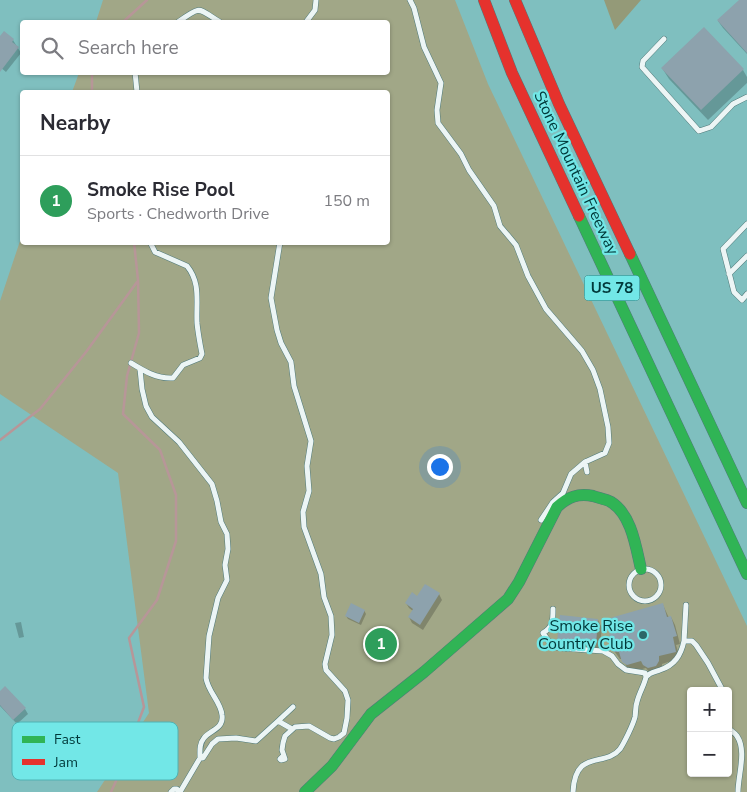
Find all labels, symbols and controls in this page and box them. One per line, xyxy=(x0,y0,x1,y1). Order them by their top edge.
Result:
search box xyxy=(20,20,390,75)
icon: search xyxy=(38,34,66,62)
text: Search here xyxy=(78,35,179,61)
street label: Stone Mountain Freeway xyxy=(528,87,624,259)
text: Nearby xyxy=(40,109,110,137)
text: Smoke Rise Pool xyxy=(87,177,234,203)
text: 1 xyxy=(51,190,61,212)
text: 150 m xyxy=(323,190,370,212)
text: Sports · Chedworth Drive xyxy=(87,203,269,225)
road number: US 78 xyxy=(584,276,640,300)
your location xyxy=(427,454,453,480)
place label: Smoke Rise Country Club xyxy=(538,615,633,655)
pin: 1 xyxy=(365,625,397,663)
marker: Smoke Rise Country Club xyxy=(637,629,649,641)
map controls xyxy=(687,687,732,777)
button: + xyxy=(687,687,732,732)
legend xyxy=(12,722,178,780)
text: Fast xyxy=(54,730,80,749)
button: − xyxy=(687,732,732,777)
text: Jam xyxy=(53,753,78,772)

